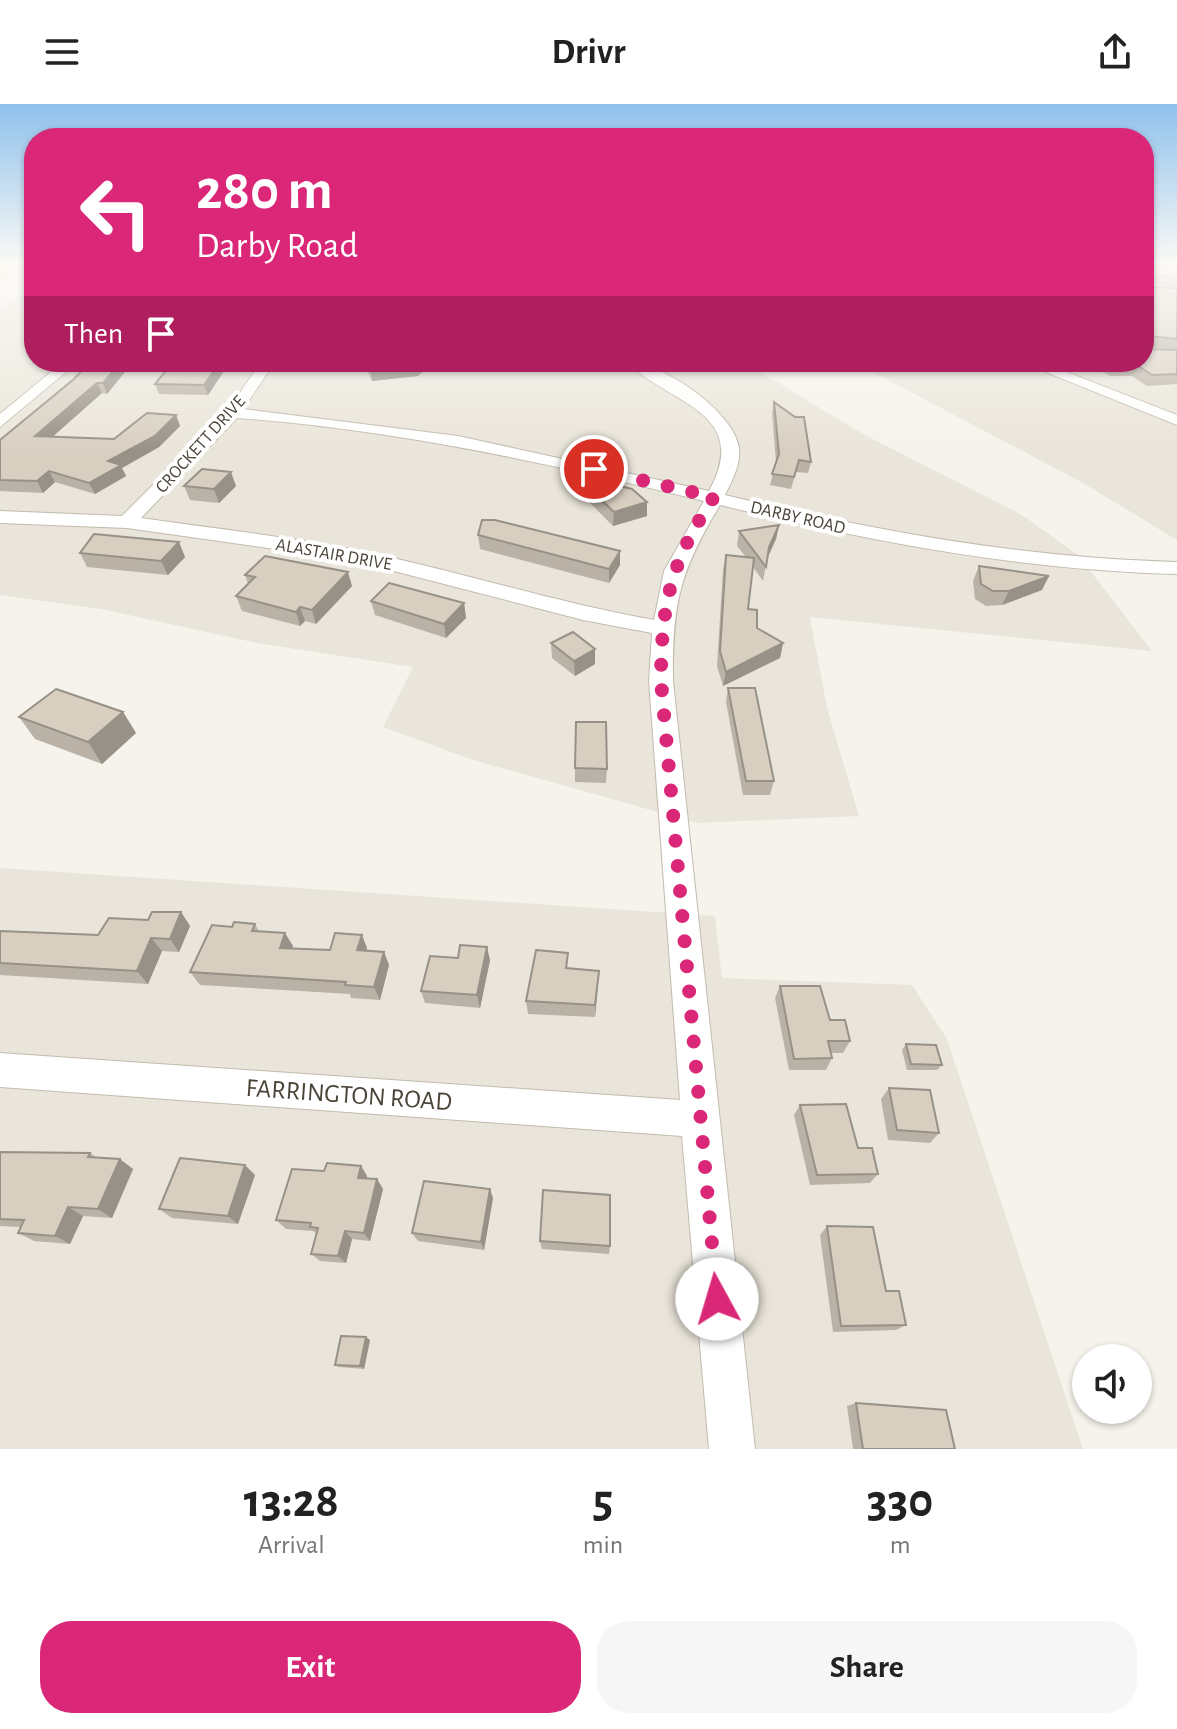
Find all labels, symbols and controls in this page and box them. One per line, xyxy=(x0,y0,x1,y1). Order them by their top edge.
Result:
icon: menu xyxy=(40,30,84,74)
icon: share xyxy=(1093,30,1137,74)
text: Drivr xyxy=(552,34,625,70)
icon: left xyxy=(64,160,168,264)
text: 280 m xyxy=(196,163,333,219)
text: Darby Road xyxy=(196,228,358,264)
icon: arrive xyxy=(139,312,183,356)
text: Then xyxy=(64,319,123,349)
street label: CROCKETT DRIVE xyxy=(153,392,249,497)
pin xyxy=(560,435,628,503)
icon: arrive xyxy=(572,447,616,491)
street label: DARBY ROAD xyxy=(749,498,847,538)
street label: ALASTAIR DRIVE xyxy=(274,536,394,574)
street label: FARRINGTON ROAD xyxy=(245,1075,453,1115)
position arrow xyxy=(675,1257,759,1341)
map controls xyxy=(1072,1344,1152,1424)
button: sound xyxy=(1072,1344,1152,1424)
text: 13:28 xyxy=(244,1478,339,1526)
text: 5 xyxy=(593,1478,613,1526)
text: 330 xyxy=(867,1478,933,1526)
text: Arrival xyxy=(258,1532,325,1558)
text: min xyxy=(583,1532,623,1558)
text: m xyxy=(890,1532,910,1558)
button: Exit xyxy=(40,1621,581,1713)
button: Share xyxy=(597,1621,1137,1713)

